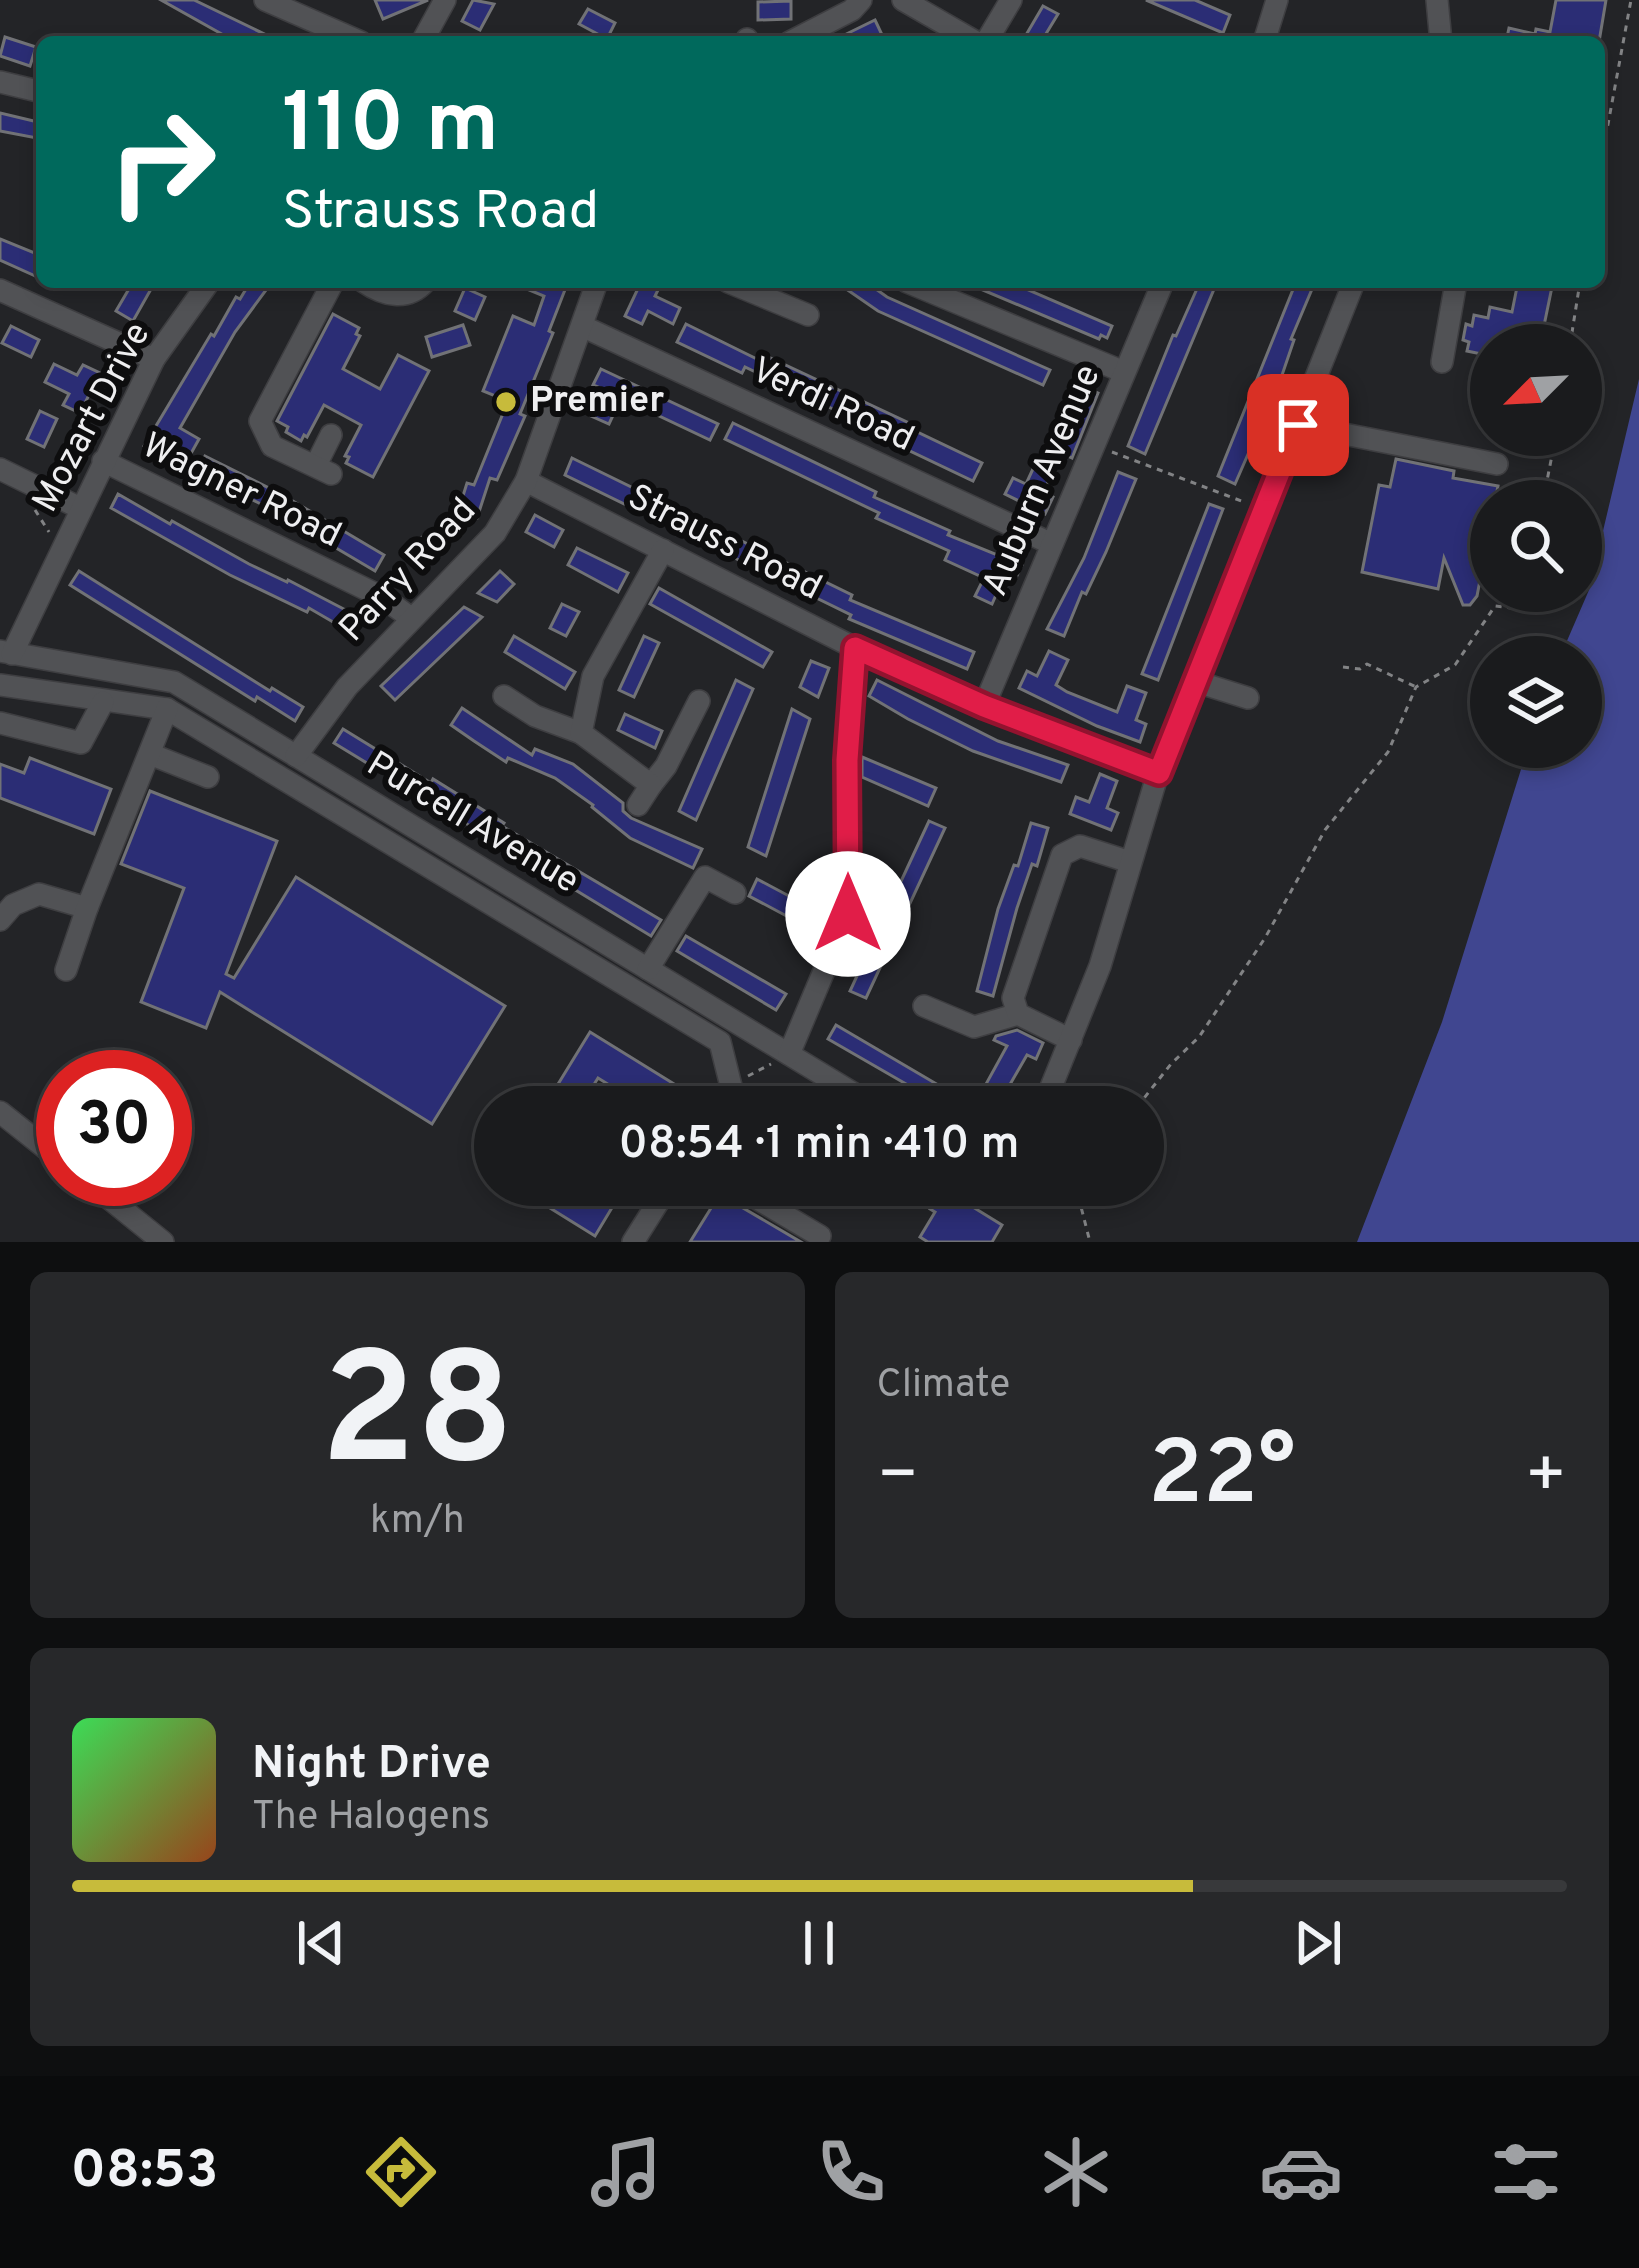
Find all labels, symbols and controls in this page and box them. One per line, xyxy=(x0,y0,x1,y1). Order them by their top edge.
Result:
text: 110 m xyxy=(282,75,499,181)
icon: right xyxy=(84,84,240,240)
text: Strauss Road xyxy=(282,179,599,248)
street label: Mozart Drive xyxy=(24,315,162,521)
north arrow xyxy=(1470,324,1602,456)
map controls xyxy=(1470,324,1602,768)
street label: Verdi Road xyxy=(743,348,921,464)
street label: Auburn Avenue xyxy=(974,358,1112,604)
pin xyxy=(1247,374,1349,476)
place label: Premier xyxy=(530,379,664,425)
marker: Premier xyxy=(493,389,519,415)
icon: arrive xyxy=(1265,392,1331,458)
street label: Wagner Road xyxy=(134,424,348,560)
street label: Strauss Road xyxy=(619,476,829,612)
button: search xyxy=(1470,480,1602,612)
street label: Parry Road xyxy=(331,489,487,653)
button: layers xyxy=(1470,636,1602,768)
street label: Purcell Avenue xyxy=(357,743,587,905)
position arrow xyxy=(785,851,911,977)
speed limit sign: 30 xyxy=(36,1050,192,1206)
text: 08:54 · 1 min · 410 m xyxy=(619,1117,1019,1174)
text: 28 xyxy=(320,1321,514,1519)
text: Climate xyxy=(877,1362,1010,1411)
text: 22° xyxy=(1148,1422,1295,1535)
text: − xyxy=(877,1437,919,1520)
text: + xyxy=(1524,1437,1567,1520)
text: km/h xyxy=(370,1498,465,1547)
text: Night Drive xyxy=(252,1737,491,1794)
text: The Halogens xyxy=(252,1794,490,1843)
icon: previous xyxy=(288,1910,354,1976)
icon: pause xyxy=(786,1910,852,1976)
icon: next xyxy=(1285,1910,1351,1976)
icon: directions xyxy=(359,2130,443,2214)
icon: music xyxy=(584,2130,668,2214)
icon: phone xyxy=(809,2130,893,2214)
icon: climate xyxy=(1034,2130,1118,2214)
icon: car xyxy=(1259,2130,1343,2214)
icon: filters xyxy=(1484,2130,1568,2214)
text: 08:53 xyxy=(71,2138,218,2207)

